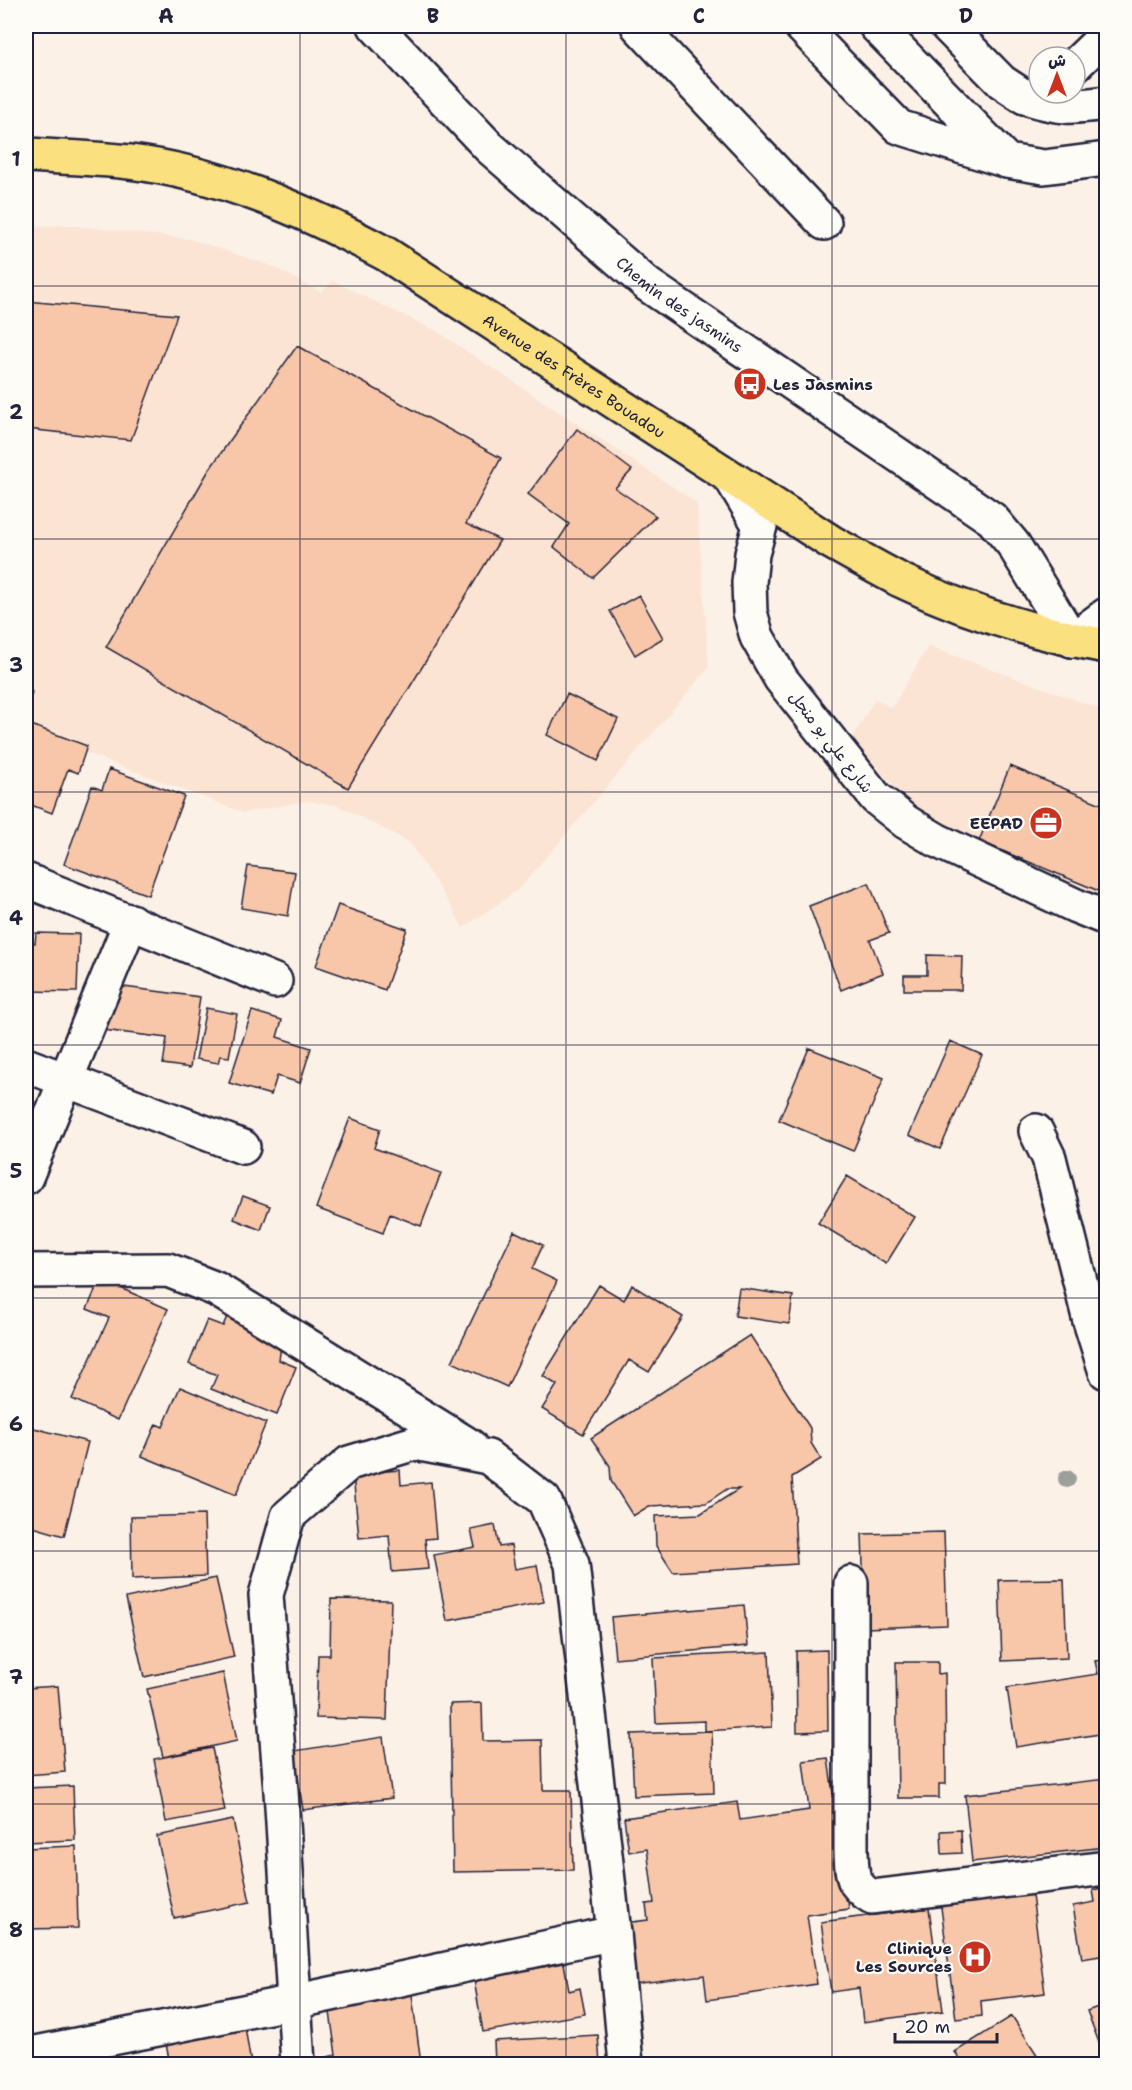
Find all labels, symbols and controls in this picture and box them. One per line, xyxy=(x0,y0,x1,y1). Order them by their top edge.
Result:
text: A xyxy=(158,3,174,29)
text: B xyxy=(427,3,439,29)
text: C xyxy=(693,3,705,29)
text: D xyxy=(959,3,973,29)
north arrow xyxy=(1027,45,1087,105)
text: ش xyxy=(1048,50,1066,71)
text: 1 xyxy=(11,146,21,172)
street label: Chemin des jasmins xyxy=(612,252,747,357)
street label: Avenue des Frères Bouadou xyxy=(479,309,670,443)
bus stop icon: Les Jasmins xyxy=(732,366,768,402)
place label: Les Jasmins xyxy=(773,374,873,395)
text: 2 xyxy=(9,399,23,425)
text: 3 xyxy=(9,652,23,678)
street label: شارع علي بو منجل xyxy=(781,687,877,800)
office icon: EEPAD xyxy=(1028,805,1064,841)
place label: EEPAD xyxy=(970,813,1023,834)
text: 4 xyxy=(9,905,23,931)
text: 5 xyxy=(10,1158,22,1184)
text: 6 xyxy=(9,1411,23,1437)
text: 7 xyxy=(9,1664,23,1690)
text: 8 xyxy=(9,1917,23,1943)
place label: Clinique Les Sources xyxy=(856,1938,952,1977)
hospital icon: Clinique Les Sources xyxy=(957,1939,993,1975)
scale bar xyxy=(895,2006,997,2044)
text: 20 m xyxy=(904,2015,950,2039)

